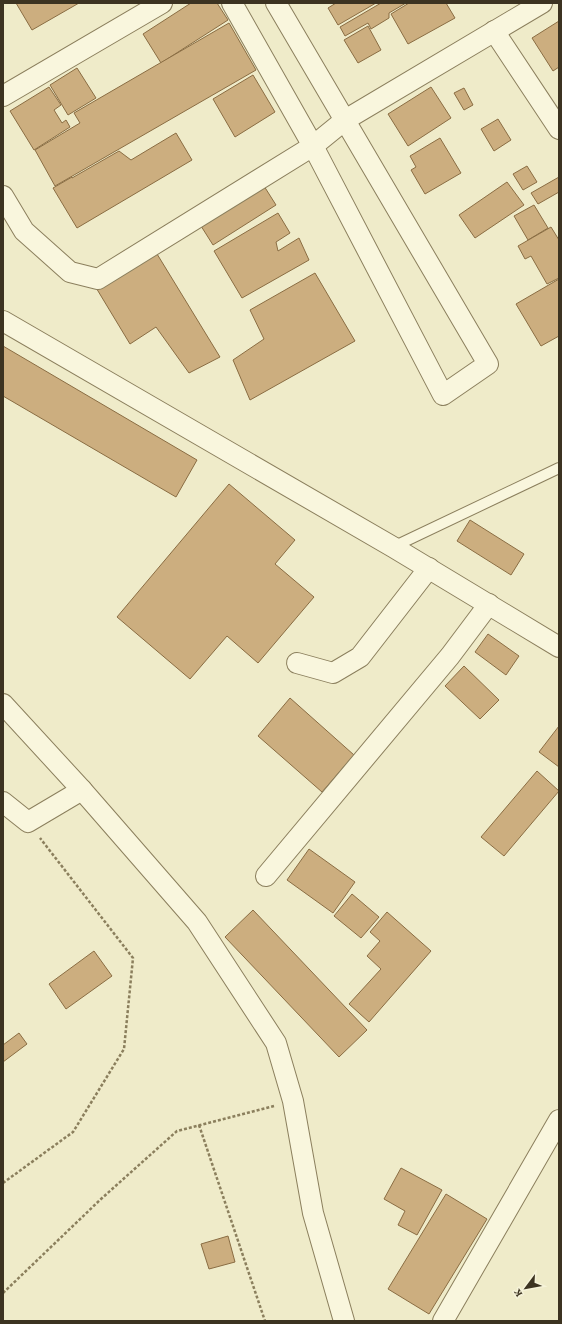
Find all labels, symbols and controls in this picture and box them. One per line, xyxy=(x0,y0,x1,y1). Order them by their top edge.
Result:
north arrow xyxy=(506,1268,546,1308)
text: K xyxy=(510,1286,524,1299)

